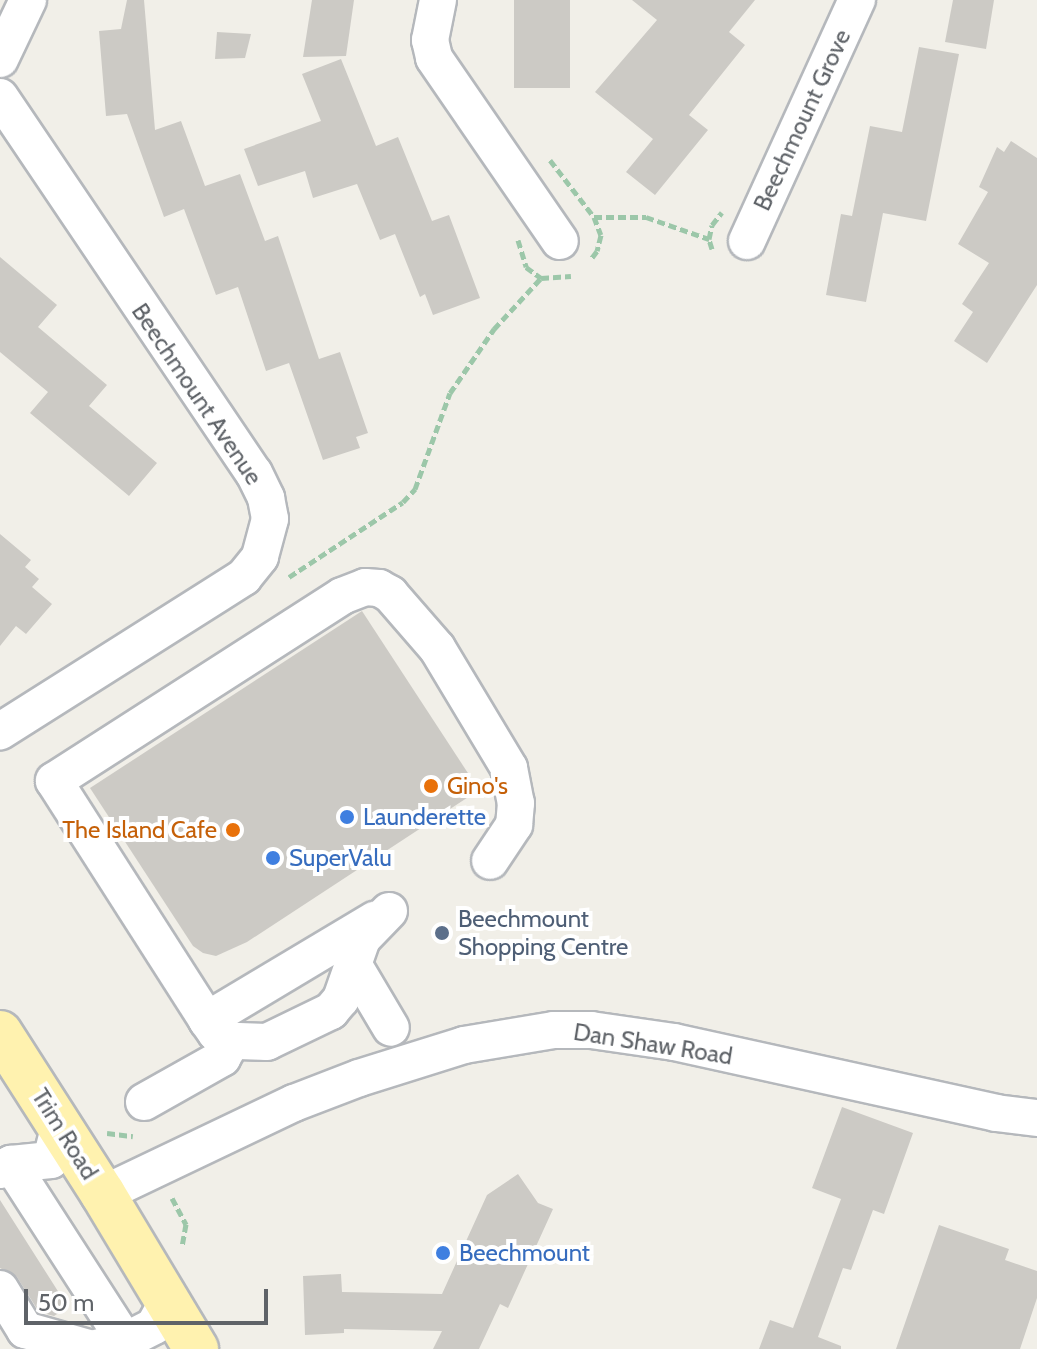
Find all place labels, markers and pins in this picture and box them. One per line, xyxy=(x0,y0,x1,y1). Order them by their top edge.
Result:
place label: Gino's xyxy=(447,772,508,800)
marker: Gino's xyxy=(422,777,440,795)
place label: Launderette xyxy=(363,803,486,831)
marker: Launderette xyxy=(338,808,356,826)
place label: The Island Cafe xyxy=(62,816,217,844)
marker: The Island Cafe xyxy=(224,821,242,839)
place label: SuperValu xyxy=(289,844,392,872)
marker: SuperValu xyxy=(264,849,282,867)
place label: Beechmount Shopping Centre xyxy=(458,905,628,961)
marker: Beechmount Shopping Centre xyxy=(433,924,451,942)
place label: Beechmount xyxy=(459,1239,590,1267)
marker: Beechmount xyxy=(434,1244,452,1262)

